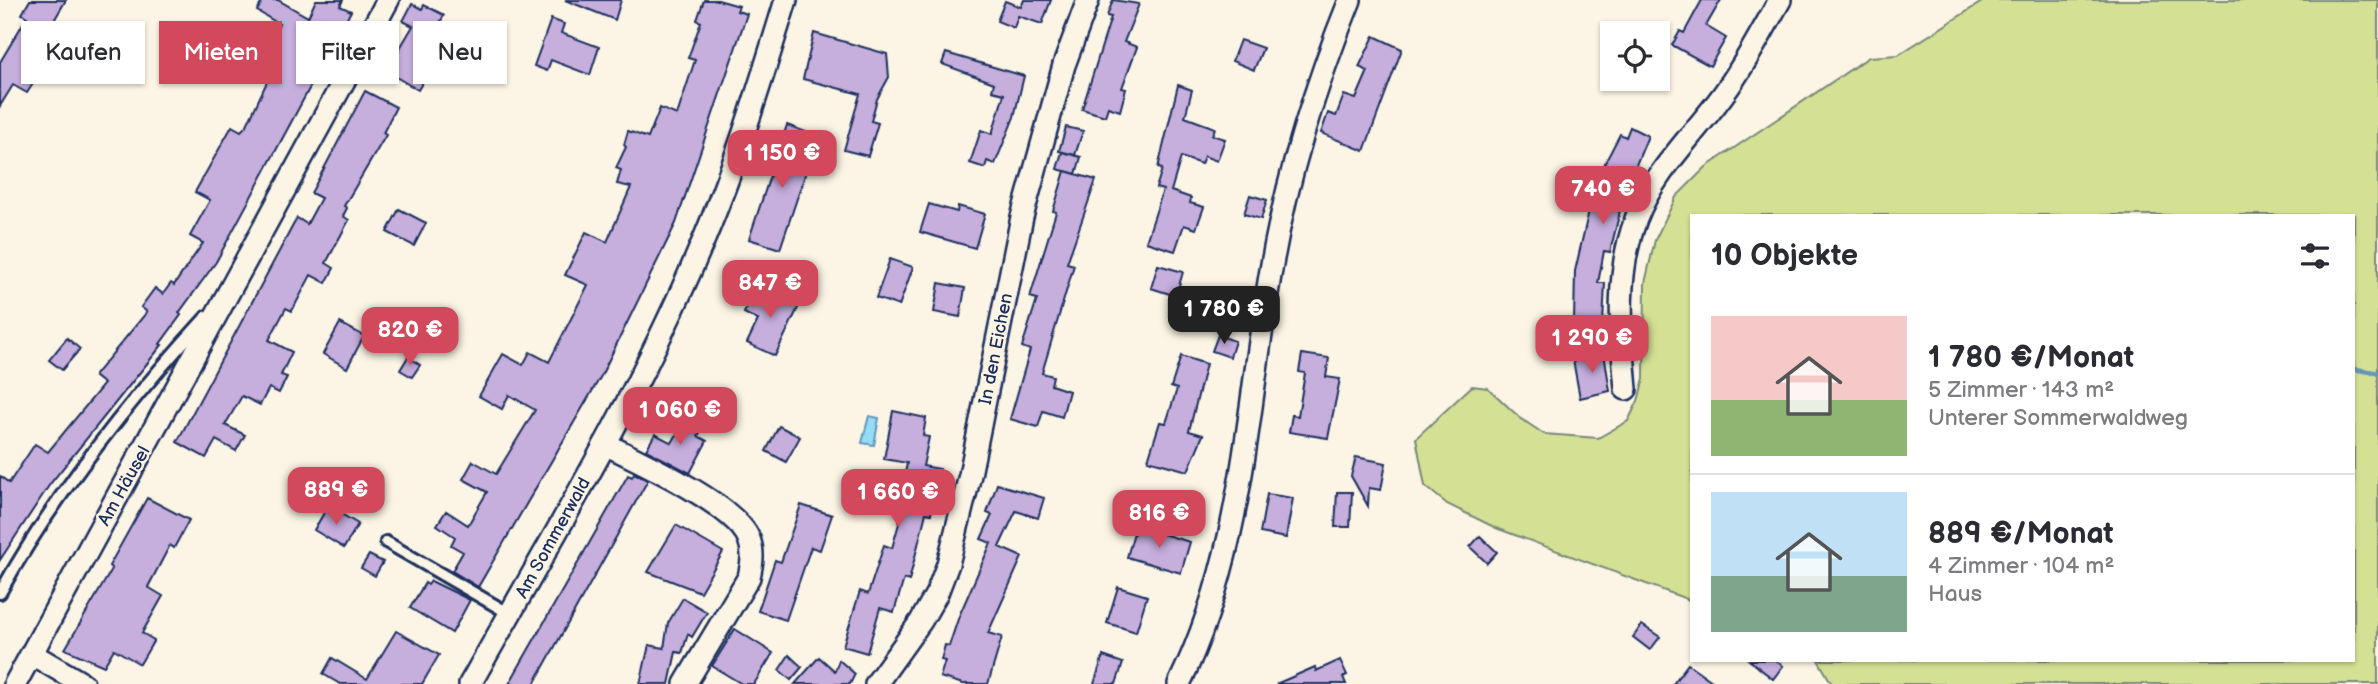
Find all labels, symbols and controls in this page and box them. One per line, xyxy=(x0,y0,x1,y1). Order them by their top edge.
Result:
chip: Kaufen xyxy=(21,21,145,84)
chip: Mieten xyxy=(159,21,282,84)
chip: Filter xyxy=(296,21,399,84)
chip: Neu xyxy=(413,21,507,84)
map controls xyxy=(1600,21,1670,91)
button: locate xyxy=(1600,21,1670,91)
pin: 1 150 € xyxy=(717,130,847,190)
text: 1 150 € xyxy=(744,139,820,167)
pin: 740 € xyxy=(1554,166,1652,226)
text: 740 € xyxy=(1571,175,1635,203)
icon: filters xyxy=(2296,237,2334,275)
text: 10 Objekte xyxy=(1711,238,1858,274)
pin: 847 € xyxy=(721,260,819,320)
text: 847 € xyxy=(738,269,802,297)
pin: 1 780 € xyxy=(1159,286,1289,346)
street label: In den Eichen xyxy=(975,292,1017,406)
text: 1 780 € xyxy=(1184,295,1264,323)
pin: 820 € xyxy=(361,308,459,367)
text: 820 € xyxy=(377,316,443,344)
pin: 1 290 € xyxy=(1527,316,1657,375)
text: 1 290 € xyxy=(1551,324,1633,352)
text: 1 780 €/Monat xyxy=(1928,340,2134,376)
icon: home xyxy=(1767,344,1851,428)
text: 5 Zimmer · 143 m² xyxy=(1928,376,2114,404)
pin: 1 060 € xyxy=(615,388,745,447)
text: 1 060 € xyxy=(639,396,721,424)
text: Unterer Sommerwaldweg xyxy=(1928,404,2188,432)
street label: Am Häusel xyxy=(94,443,154,529)
pin: 889 € xyxy=(287,468,385,527)
pin: 1 660 € xyxy=(833,470,963,529)
street label: Am Sommerwald xyxy=(511,474,595,602)
text: 889 € xyxy=(304,476,368,504)
text: 1 660 € xyxy=(857,478,939,506)
pin: 816 € xyxy=(1110,490,1208,550)
text: 816 € xyxy=(1129,499,1190,527)
text: 889 €/Monat xyxy=(1928,516,2114,552)
icon: home xyxy=(1767,520,1851,604)
text: 4 Zimmer · 104 m² xyxy=(1928,552,2114,580)
text: Haus xyxy=(1928,580,1982,608)

